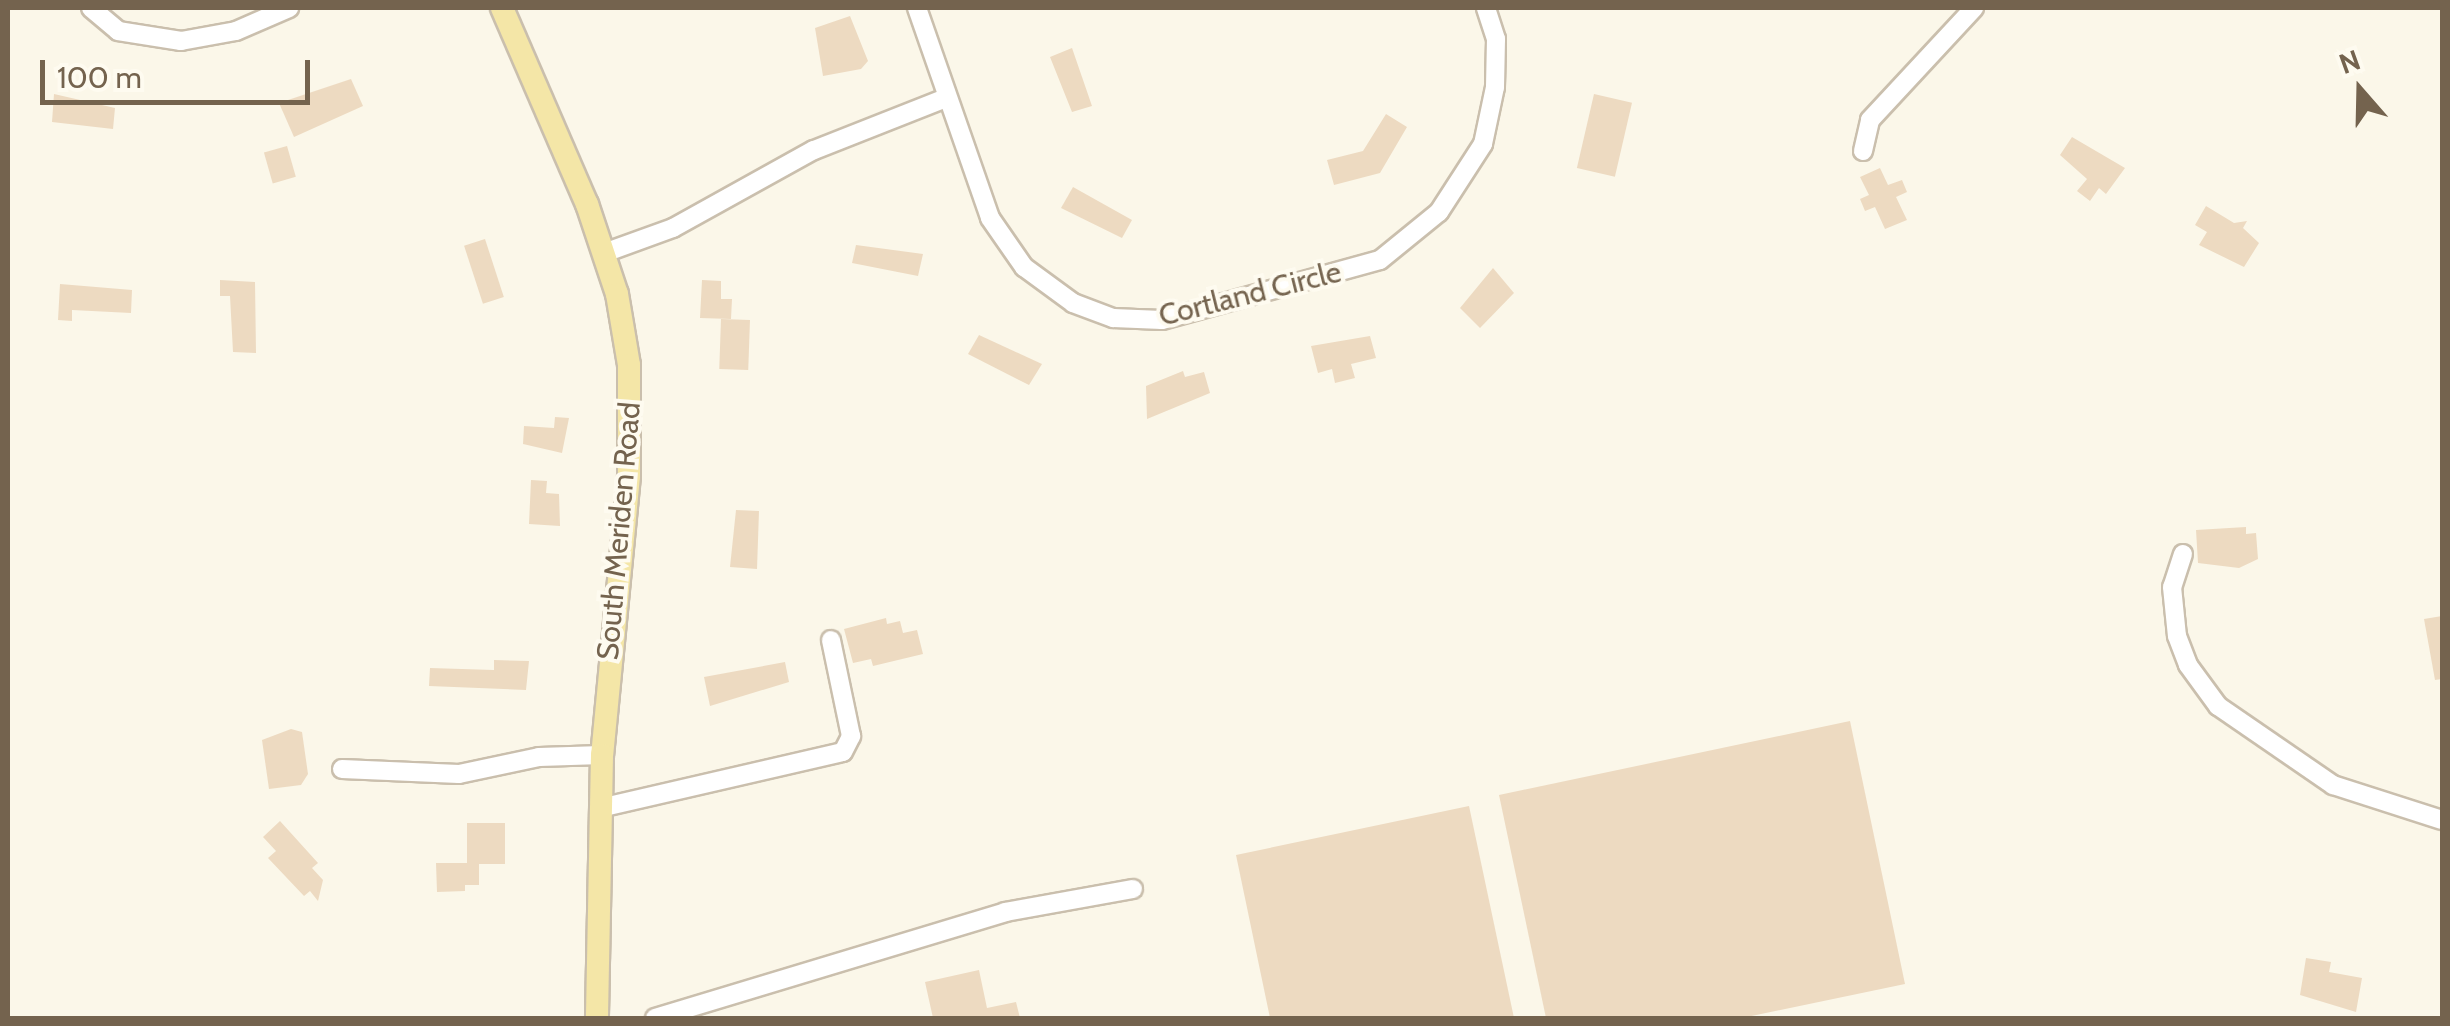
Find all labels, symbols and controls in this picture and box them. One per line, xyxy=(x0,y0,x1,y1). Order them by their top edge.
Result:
scale bar xyxy=(45,40,315,102)
north arrow xyxy=(2310,40,2410,140)
text: N xyxy=(2335,42,2365,81)
text: 100 m xyxy=(57,59,142,96)
street label: Cortland Circle xyxy=(1155,254,1345,334)
street label: South Meriden Road xyxy=(590,401,648,661)

